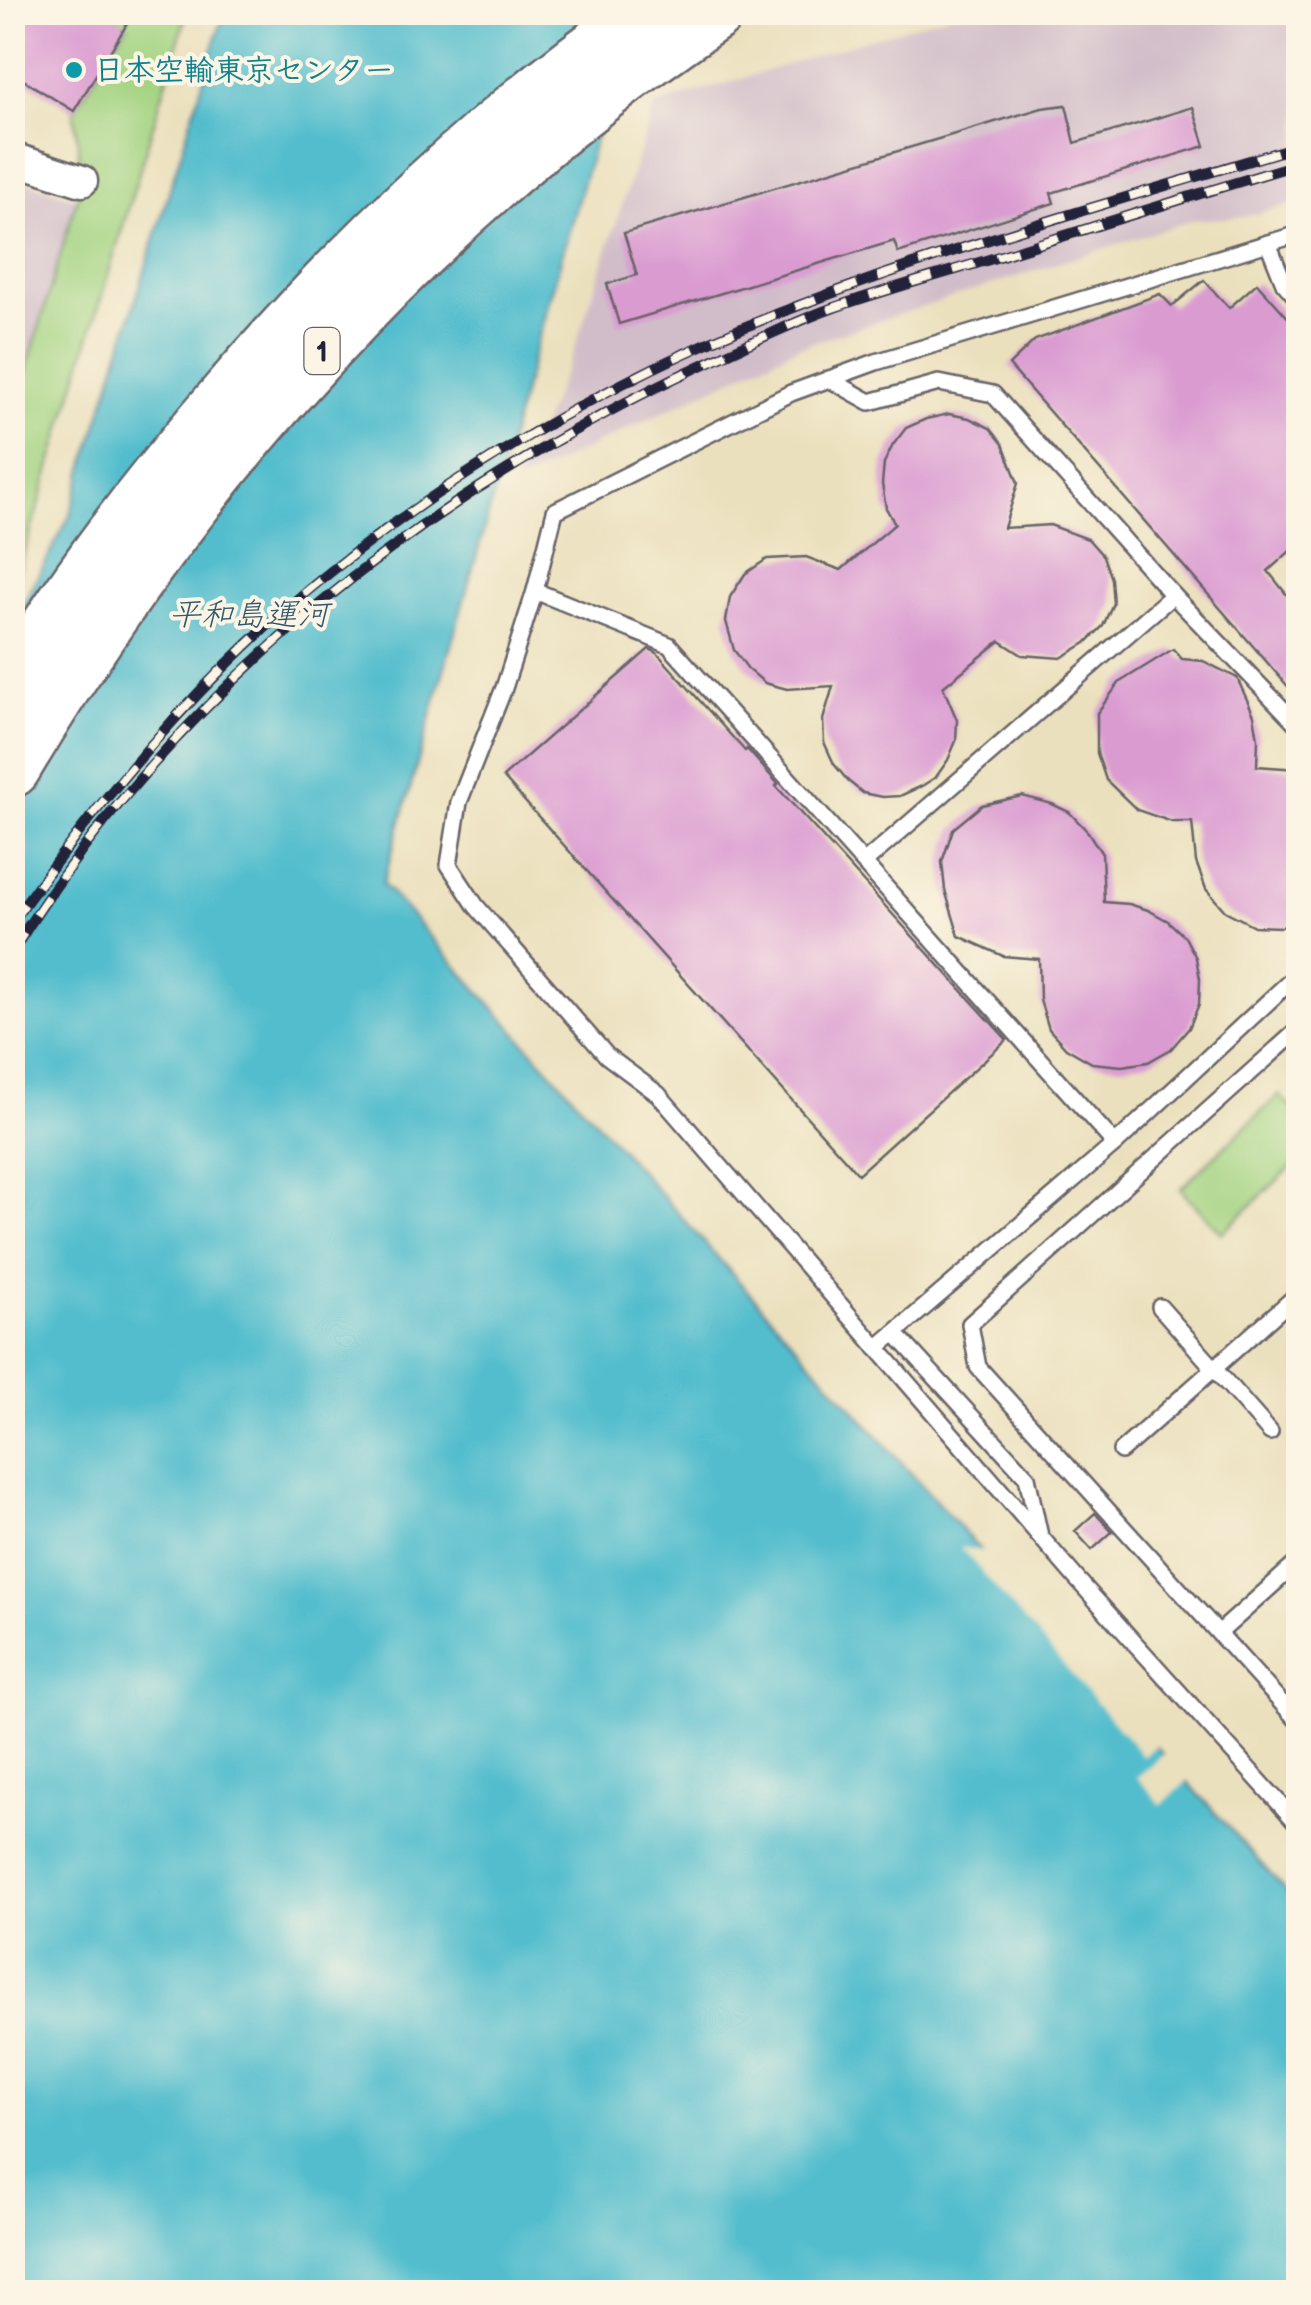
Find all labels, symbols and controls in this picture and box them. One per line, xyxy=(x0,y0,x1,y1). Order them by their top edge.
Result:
place label: 日本空輸東京センター xyxy=(94,53,394,89)
marker: 日本空輸東京センター xyxy=(63,59,85,81)
road number: 1 xyxy=(304,328,340,374)
water label: 平和島運河 xyxy=(169,596,333,635)

